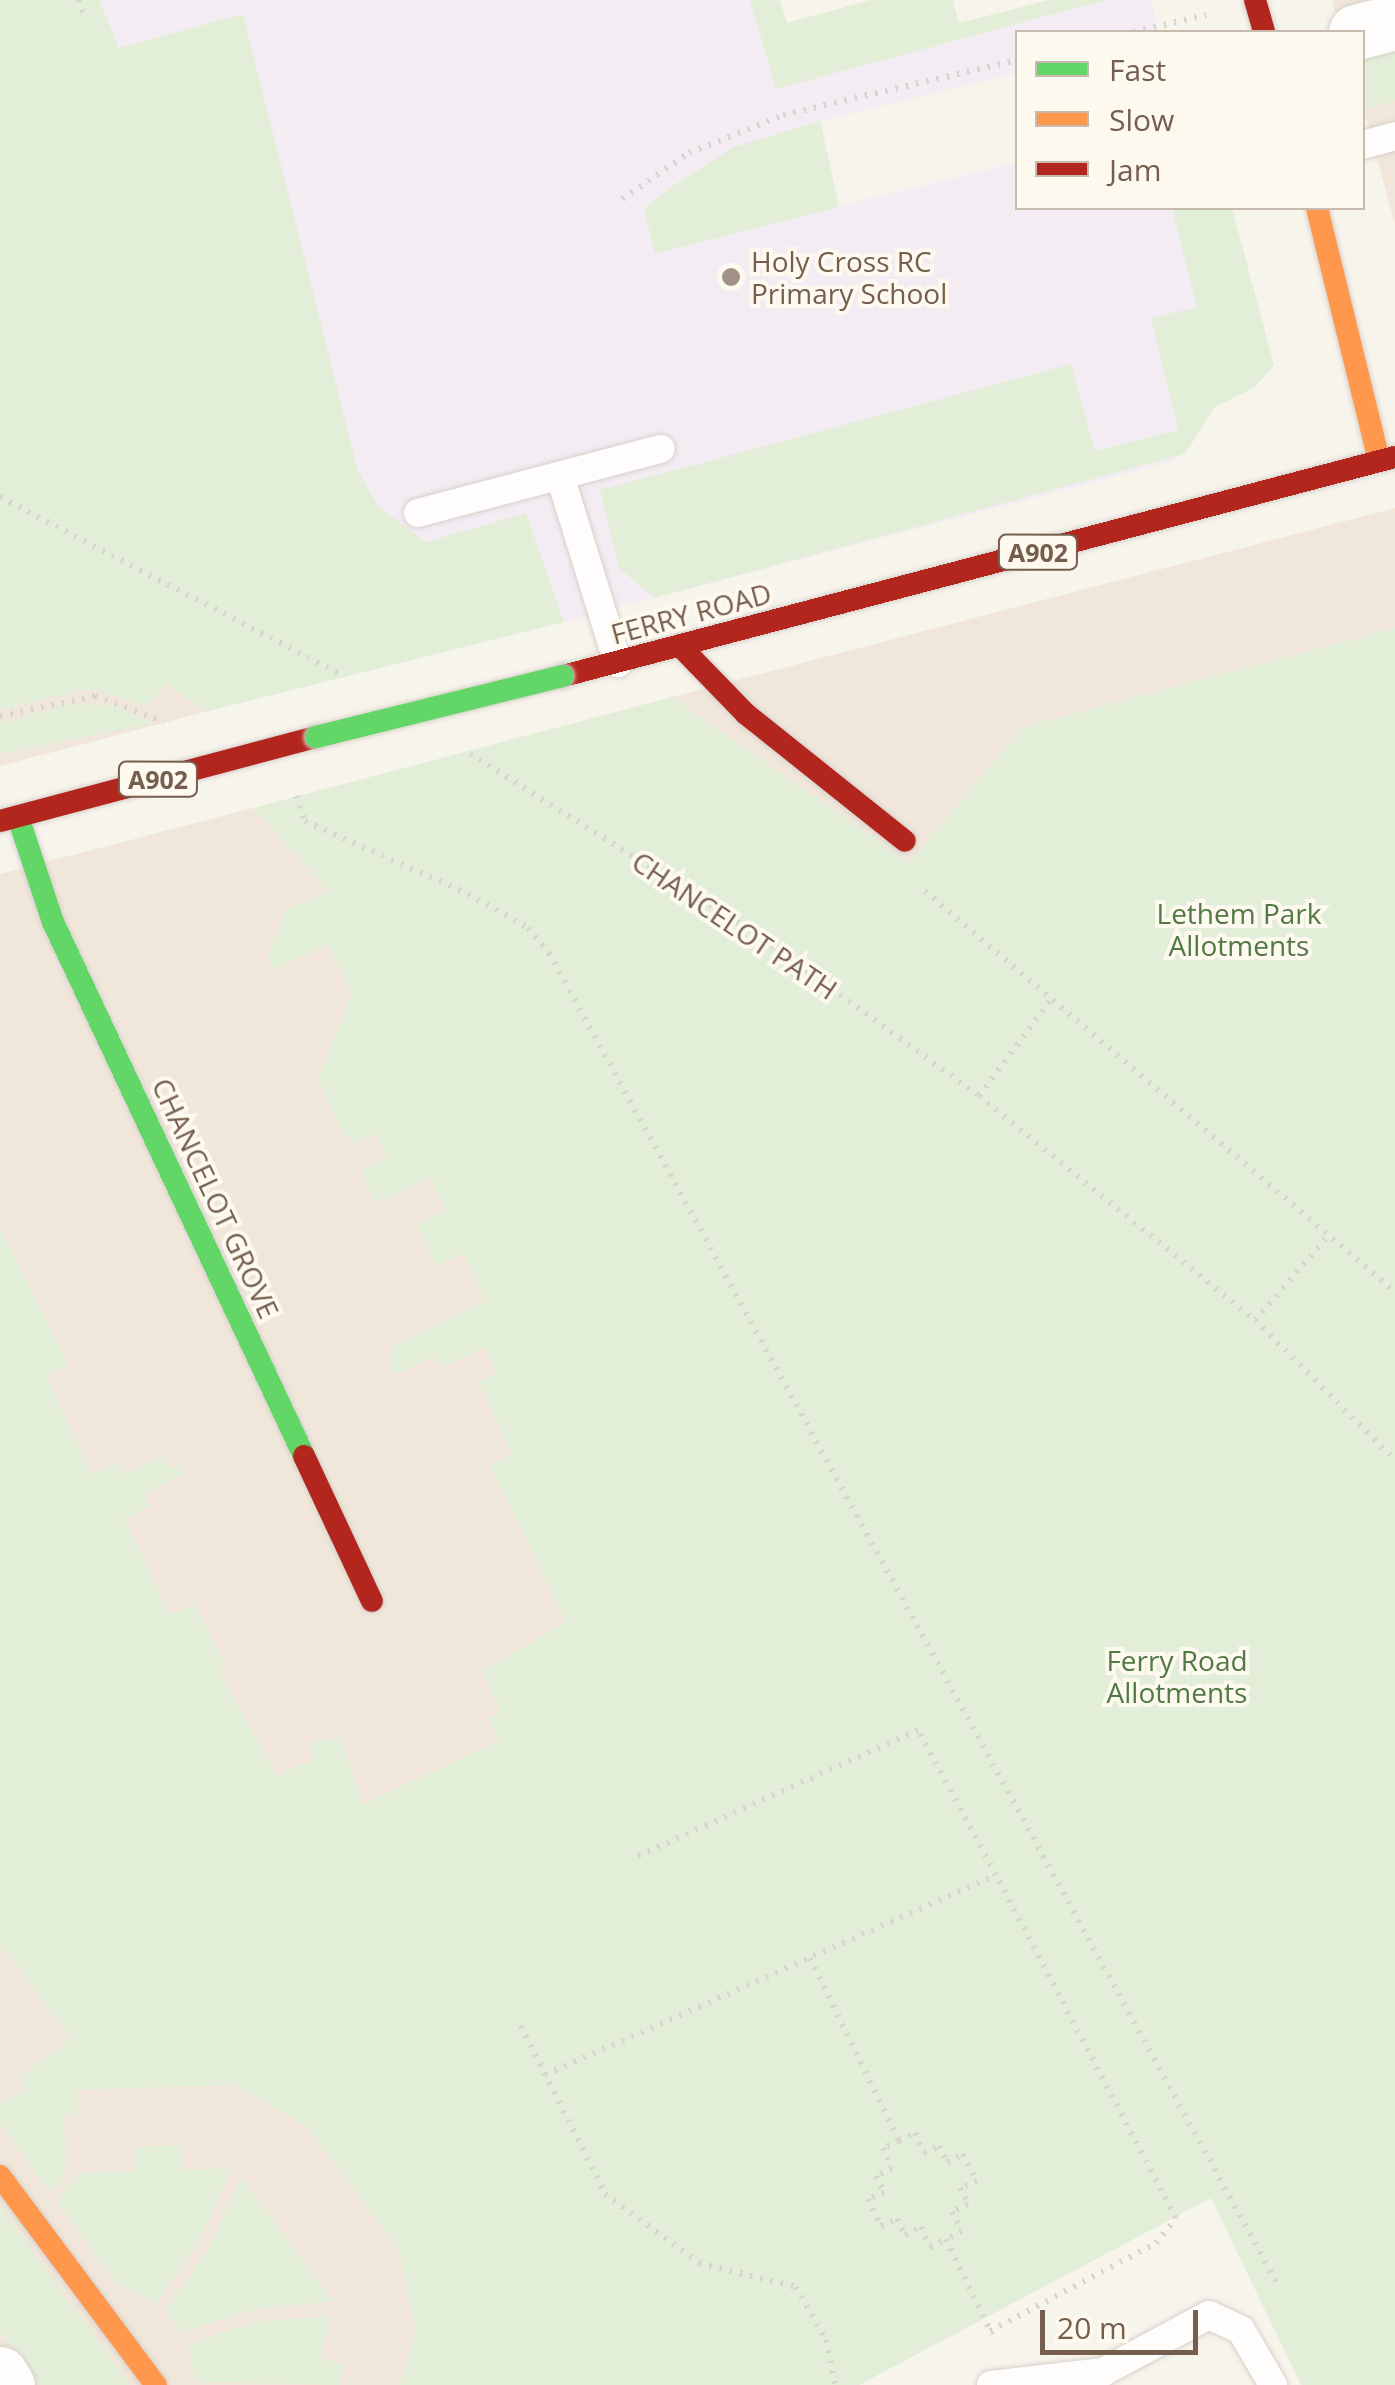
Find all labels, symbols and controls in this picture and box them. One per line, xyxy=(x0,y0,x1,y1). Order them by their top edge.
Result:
legend xyxy=(1015,30,1365,210)
text: Fast xyxy=(1109,49,1166,90)
text: Slow xyxy=(1109,99,1174,140)
text: Jam xyxy=(1109,149,1162,190)
place label: Holy Cross RC Primary School xyxy=(751,244,947,310)
marker: Holy Cross RC Primary School xyxy=(720,266,742,288)
road number: A902 xyxy=(996,532,1080,572)
street label: FERRY ROAD xyxy=(607,575,775,651)
road number: A902 xyxy=(116,759,200,799)
street label: CHANCELOT PATH xyxy=(626,844,844,1006)
park label: Lethem Park Allotments xyxy=(1157,896,1321,962)
street label: CHANCELOT GROVE xyxy=(146,1073,286,1323)
park label: Ferry Road Allotments xyxy=(1106,1643,1248,1709)
scale bar xyxy=(1045,2290,1202,2352)
text: 20 m xyxy=(1057,2307,1127,2348)

